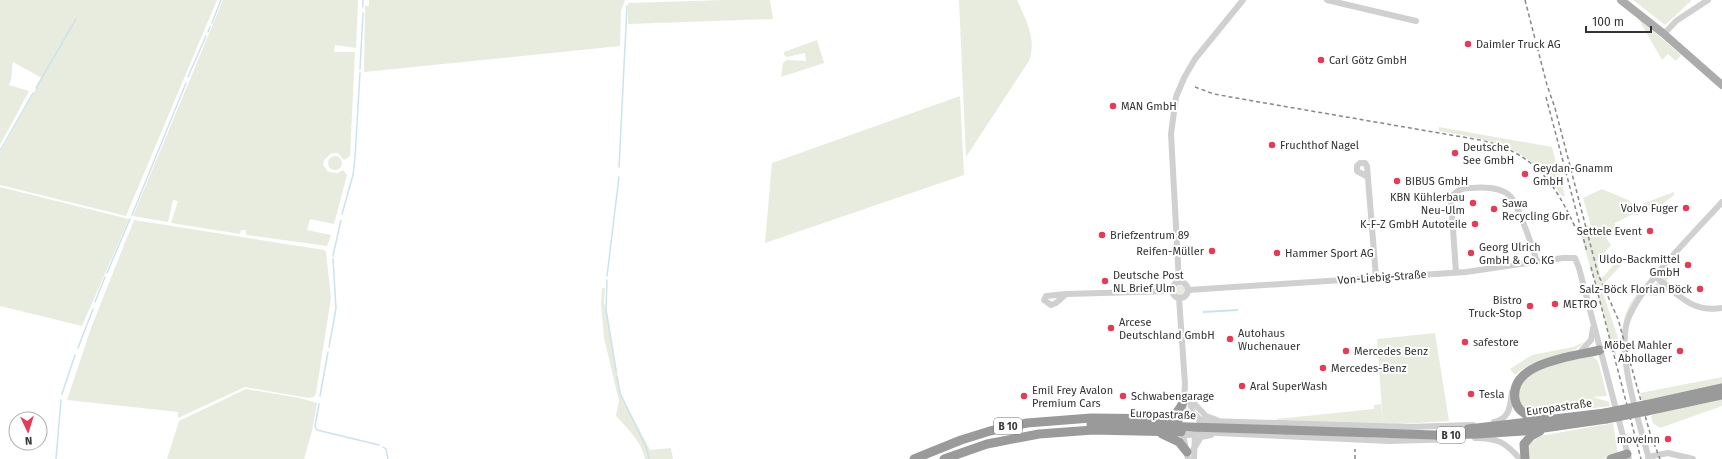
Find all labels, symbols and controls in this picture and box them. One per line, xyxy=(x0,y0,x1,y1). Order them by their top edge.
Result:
scale bar xyxy=(1586,8,1651,34)
text: 100 m xyxy=(1592,15,1624,29)
place label: Daimler Truck AG xyxy=(1476,38,1561,51)
marker: Daimler Truck AG xyxy=(1463,39,1473,49)
place label: Carl Götz GmbH xyxy=(1329,54,1407,67)
marker: Carl Götz GmbH xyxy=(1316,55,1326,65)
place label: MAN GmbH xyxy=(1121,100,1177,113)
marker: MAN GmbH xyxy=(1108,101,1118,111)
place label: Fruchthof Nagel xyxy=(1280,139,1359,152)
marker: Fruchthof Nagel xyxy=(1267,140,1277,150)
place label: Deutsche See GmbH xyxy=(1463,141,1514,167)
marker: Deutsche See GmbH xyxy=(1450,148,1460,158)
place label: Geydan-Gnamm GmbH xyxy=(1533,162,1613,188)
marker: Geydan-Gnamm GmbH xyxy=(1520,169,1530,179)
place label: BIBUS GmbH xyxy=(1405,175,1468,188)
marker: BIBUS GmbH xyxy=(1392,176,1402,186)
place label: KBN Kühlerbau Neu-Ulm xyxy=(1390,191,1465,217)
place label: Sawa Recycling Gbr xyxy=(1502,197,1570,223)
marker: KBN Kühlerbau Neu-Ulm xyxy=(1468,198,1478,208)
place label: Volvo Fuger xyxy=(1621,202,1679,215)
marker: Volvo Fuger xyxy=(1681,203,1691,213)
marker: Sawa Recycling Gbr xyxy=(1489,204,1499,214)
place label: K-F-Z GmbH Autoteile xyxy=(1360,218,1467,231)
marker: K-F-Z GmbH Autoteile xyxy=(1470,219,1480,229)
place label: Settele Event xyxy=(1577,225,1642,238)
marker: Settele Event xyxy=(1645,226,1655,236)
place label: Briefzentrum 89 xyxy=(1110,229,1190,242)
marker: Briefzentrum 89 xyxy=(1097,230,1107,240)
place label: Georg Ulrich GmbH & Co. KG xyxy=(1479,241,1554,267)
place label: Reifen-Müller xyxy=(1136,245,1205,258)
marker: Reifen-Müller xyxy=(1207,246,1217,256)
place label: Hammer Sport AG xyxy=(1285,247,1374,260)
marker: Hammer Sport AG xyxy=(1272,248,1282,258)
marker: Georg Ulrich GmbH & Co. KG xyxy=(1466,248,1476,258)
place label: Uldo-Backmittel GmbH xyxy=(1599,253,1680,279)
marker: Uldo-Backmittel GmbH xyxy=(1683,260,1693,270)
street label: Von-Liebig-Straße xyxy=(1337,268,1427,287)
place label: Deutsche Post NL Brief Ulm xyxy=(1113,269,1184,295)
marker: Deutsche Post NL Brief Ulm xyxy=(1100,276,1110,286)
place label: Salz-Böck Florian Böck xyxy=(1579,283,1692,296)
marker: Salz-Böck Florian Böck xyxy=(1695,284,1705,294)
place label: Bistro Truck-Stop xyxy=(1469,294,1522,320)
place label: METRO xyxy=(1563,298,1597,311)
marker: METRO xyxy=(1550,299,1560,309)
marker: Bistro Truck-Stop xyxy=(1525,301,1535,311)
place label: Arcese Deutschland GmbH xyxy=(1119,316,1215,342)
marker: Arcese Deutschland GmbH xyxy=(1106,323,1116,333)
place label: Autohaus Wuchenauer xyxy=(1238,327,1301,353)
marker: Autohaus Wuchenauer xyxy=(1225,334,1235,344)
place label: safestore xyxy=(1473,336,1519,349)
marker: safestore xyxy=(1460,337,1470,347)
place label: Möbel Mahler Abhollager xyxy=(1604,339,1673,365)
place label: Mercedes Benz xyxy=(1354,345,1428,358)
marker: Mercedes Benz xyxy=(1341,346,1351,356)
marker: Möbel Mahler Abhollager xyxy=(1675,346,1685,356)
place label: Mercedes-Benz xyxy=(1331,362,1407,375)
marker: Mercedes-Benz xyxy=(1318,363,1328,373)
place label: Aral SuperWash xyxy=(1250,380,1328,393)
marker: Aral SuperWash xyxy=(1237,381,1247,391)
place label: Emil Frey Avalon Premium Cars xyxy=(1032,384,1113,410)
place label: Tesla xyxy=(1479,388,1504,401)
marker: Tesla xyxy=(1466,389,1476,399)
place label: Schwabengarage xyxy=(1131,390,1214,403)
marker: Emil Frey Avalon Premium Cars xyxy=(1019,391,1029,401)
marker: Schwabengarage xyxy=(1118,391,1128,401)
street label: Europastraße xyxy=(1525,396,1593,419)
street label: Europastraße xyxy=(1130,407,1196,422)
north arrow xyxy=(8,411,48,451)
road number: B 10 xyxy=(994,418,1022,434)
road number: B 10 xyxy=(1437,427,1465,443)
place label: moveInn xyxy=(1617,433,1660,446)
text: N xyxy=(25,434,33,447)
marker: moveInn xyxy=(1663,434,1673,444)

